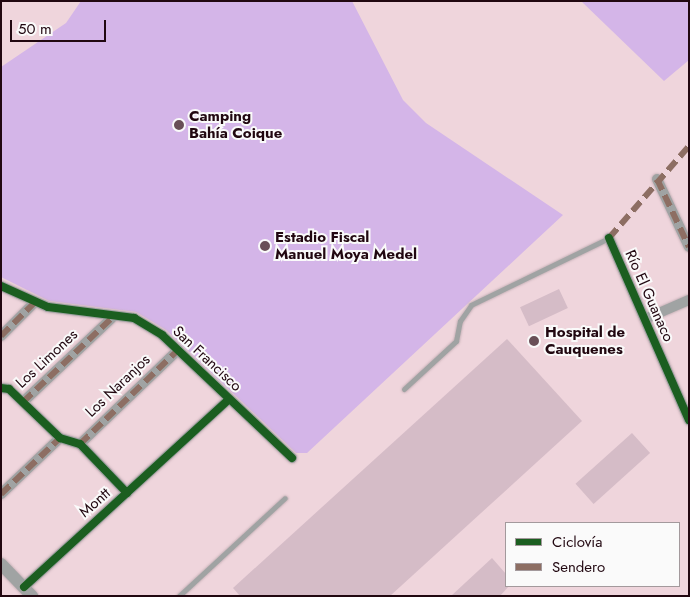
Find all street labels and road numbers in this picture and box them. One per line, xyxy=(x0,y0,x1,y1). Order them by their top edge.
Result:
street label: Río El Guanaco xyxy=(621,247,677,345)
street label: San Francisco xyxy=(169,323,245,395)
street label: Los Limones xyxy=(12,326,82,392)
street label: Los Naranjos xyxy=(82,351,154,421)
street label: Montt xyxy=(76,484,114,522)

